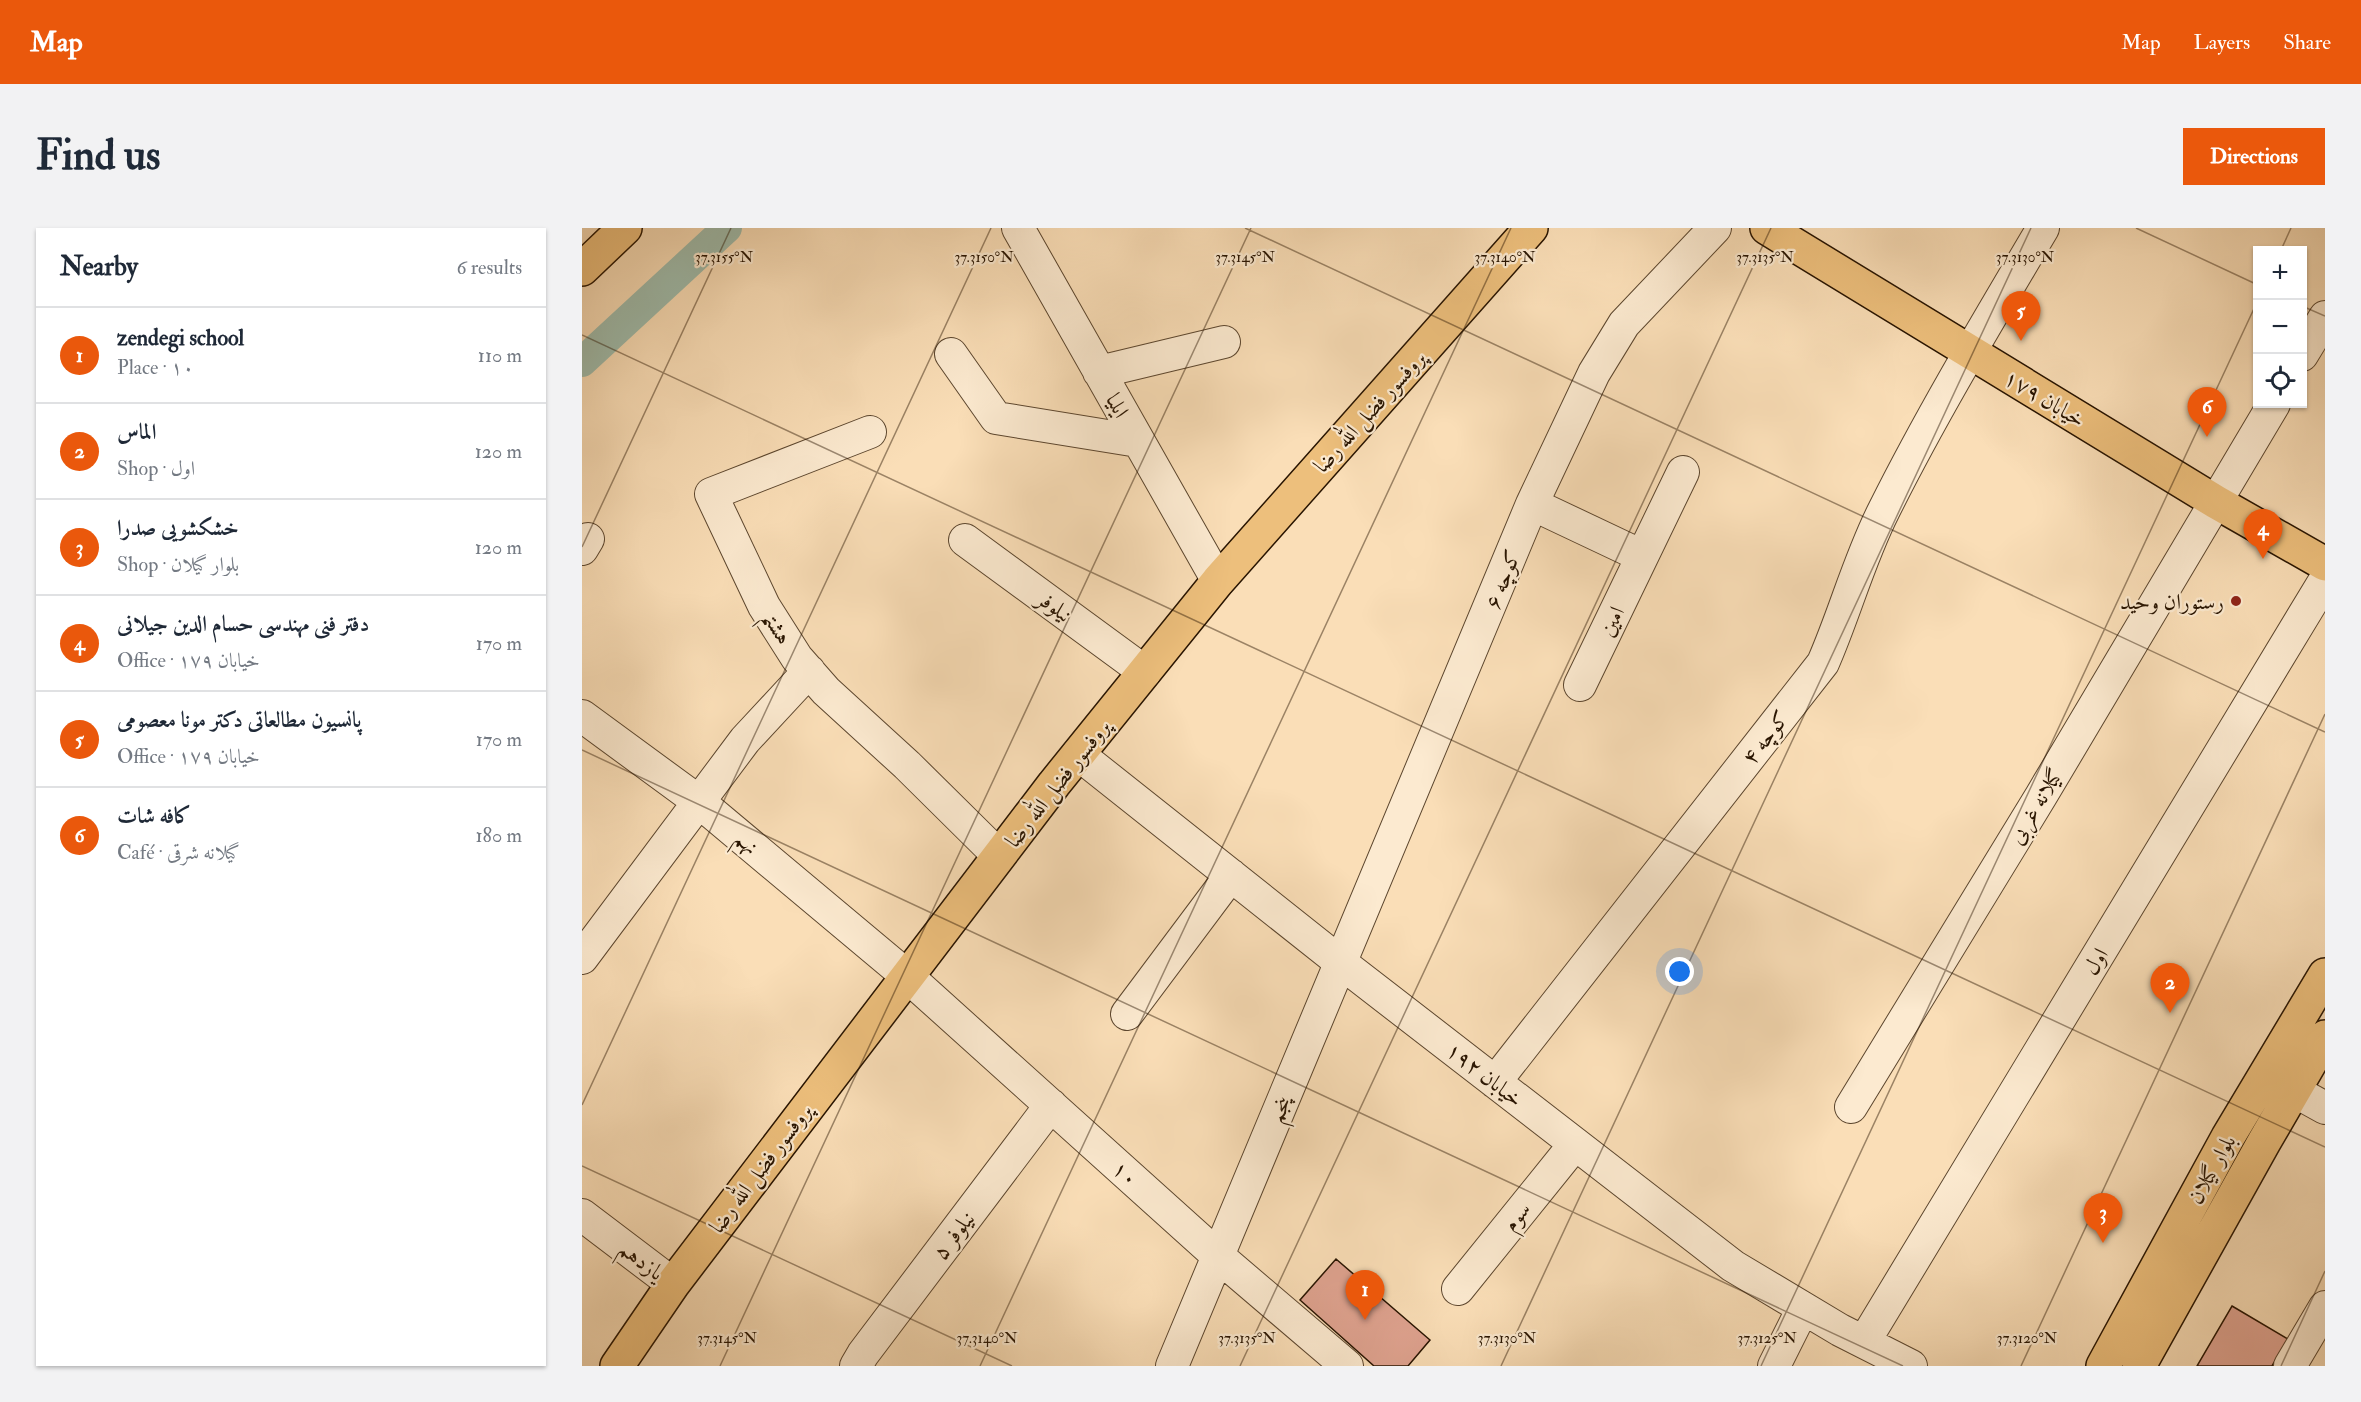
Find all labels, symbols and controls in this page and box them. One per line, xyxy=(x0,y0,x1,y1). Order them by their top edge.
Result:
text: Map xyxy=(30,25,83,60)
text: Map xyxy=(2121,29,2161,56)
text: Layers xyxy=(2194,29,2250,56)
text: Share xyxy=(2283,29,2331,56)
button: Directions xyxy=(2183,128,2325,185)
text: Find us xyxy=(36,130,160,182)
map controls xyxy=(2253,246,2307,408)
button: + xyxy=(2253,246,2307,300)
text: 37.3155°N xyxy=(695,248,754,267)
text: 37.3150°N xyxy=(954,248,1014,267)
text: 37.3145°N xyxy=(1215,248,1275,267)
text: 37.3140°N xyxy=(1475,248,1536,267)
text: 37.3135°N xyxy=(1736,248,1794,267)
text: 37.3130°N xyxy=(1996,248,2055,267)
text: Nearby xyxy=(60,251,138,283)
text: 6 results xyxy=(456,255,522,280)
pin: 5 xyxy=(2002,291,2040,341)
button: − xyxy=(2253,300,2307,354)
text: zendegi school xyxy=(117,324,244,352)
street label: پروفسور فضل الله رضا xyxy=(1304,340,1434,479)
text: 1 xyxy=(76,343,83,368)
text: 110 m xyxy=(478,343,522,368)
button: locate xyxy=(2253,354,2307,408)
text: Place · ۱۰ xyxy=(117,355,194,380)
street label: خیابان ۱۷۹ xyxy=(1999,364,2090,434)
street label: ایلیا xyxy=(1099,388,1135,423)
pin: 6 xyxy=(2188,388,2226,437)
text: الماس xyxy=(117,418,156,446)
text: 2 xyxy=(74,439,85,464)
text: 120 m xyxy=(475,439,522,464)
text: Shop · اول xyxy=(117,456,195,481)
pin: 4 xyxy=(2244,510,2282,559)
text: خشکشویی صدرا xyxy=(117,514,239,542)
text: 3 xyxy=(76,535,83,560)
text: 120 m xyxy=(475,535,522,560)
street label: کوچه ۶ xyxy=(1478,546,1528,613)
text: Shop · بلوار گیلان xyxy=(117,552,239,577)
street label: نیلوفر xyxy=(1030,584,1077,629)
place label: رستوران وحید xyxy=(2120,588,2224,616)
marker: رستوران وحید xyxy=(2229,594,2243,608)
street label: امین xyxy=(1593,602,1631,641)
street label: هشتم xyxy=(750,605,798,653)
text: دفتر فنی مهندسی حسام‌ الدین جیلانی xyxy=(117,610,369,638)
text: 4 xyxy=(74,631,85,656)
text: 170 m xyxy=(476,631,522,656)
text: Office · خیابان ۱۷۹ xyxy=(117,648,260,673)
street label: کوچه ۴ xyxy=(1736,705,1796,771)
text: پانسیون مطالعاتی دکتر مونا معصومی xyxy=(117,706,361,734)
street label: پروفسور فضل الله رضا xyxy=(996,710,1119,854)
text: 5 xyxy=(75,727,84,752)
text: 170 m xyxy=(476,727,522,752)
text: Office · خیابان ۱۷۹ xyxy=(117,744,260,769)
street label: گیلانه غربی xyxy=(2002,763,2071,851)
text: کافه شات xyxy=(117,802,191,830)
text: 6 xyxy=(74,823,85,848)
text: 180 m xyxy=(475,823,522,848)
street label: نهم xyxy=(725,825,764,866)
text: Café · گیلانه شرقی xyxy=(117,840,240,865)
street label: اول xyxy=(2077,943,2115,980)
your location xyxy=(1665,957,1694,986)
pin: 2 xyxy=(2150,964,2190,1013)
street label: خیابان ۱۹۲ xyxy=(1440,1036,1528,1113)
street label: پنجم xyxy=(1262,1090,1304,1129)
street label: پروفسور فضل الله رضا xyxy=(700,1094,821,1240)
street label: بلوار گیلان xyxy=(2181,1130,2242,1209)
street label: ۱۰ xyxy=(1106,1155,1144,1193)
pin: 3 xyxy=(2084,1194,2122,1243)
street label: سوم xyxy=(1496,1196,1541,1240)
street label: نیلوفر ۵ xyxy=(926,1206,981,1266)
street label: یازدهم xyxy=(610,1235,671,1293)
pin: 1 xyxy=(1346,1270,1384,1320)
text: 37.3145°N xyxy=(697,1329,757,1348)
text: 37.3140°N xyxy=(957,1329,1018,1348)
text: 37.3135°N xyxy=(1218,1329,1276,1348)
text: 37.3130°N xyxy=(1478,1329,1537,1348)
text: 37.3125°N xyxy=(1737,1329,1797,1348)
text: 37.3120°N xyxy=(1997,1329,2058,1348)

